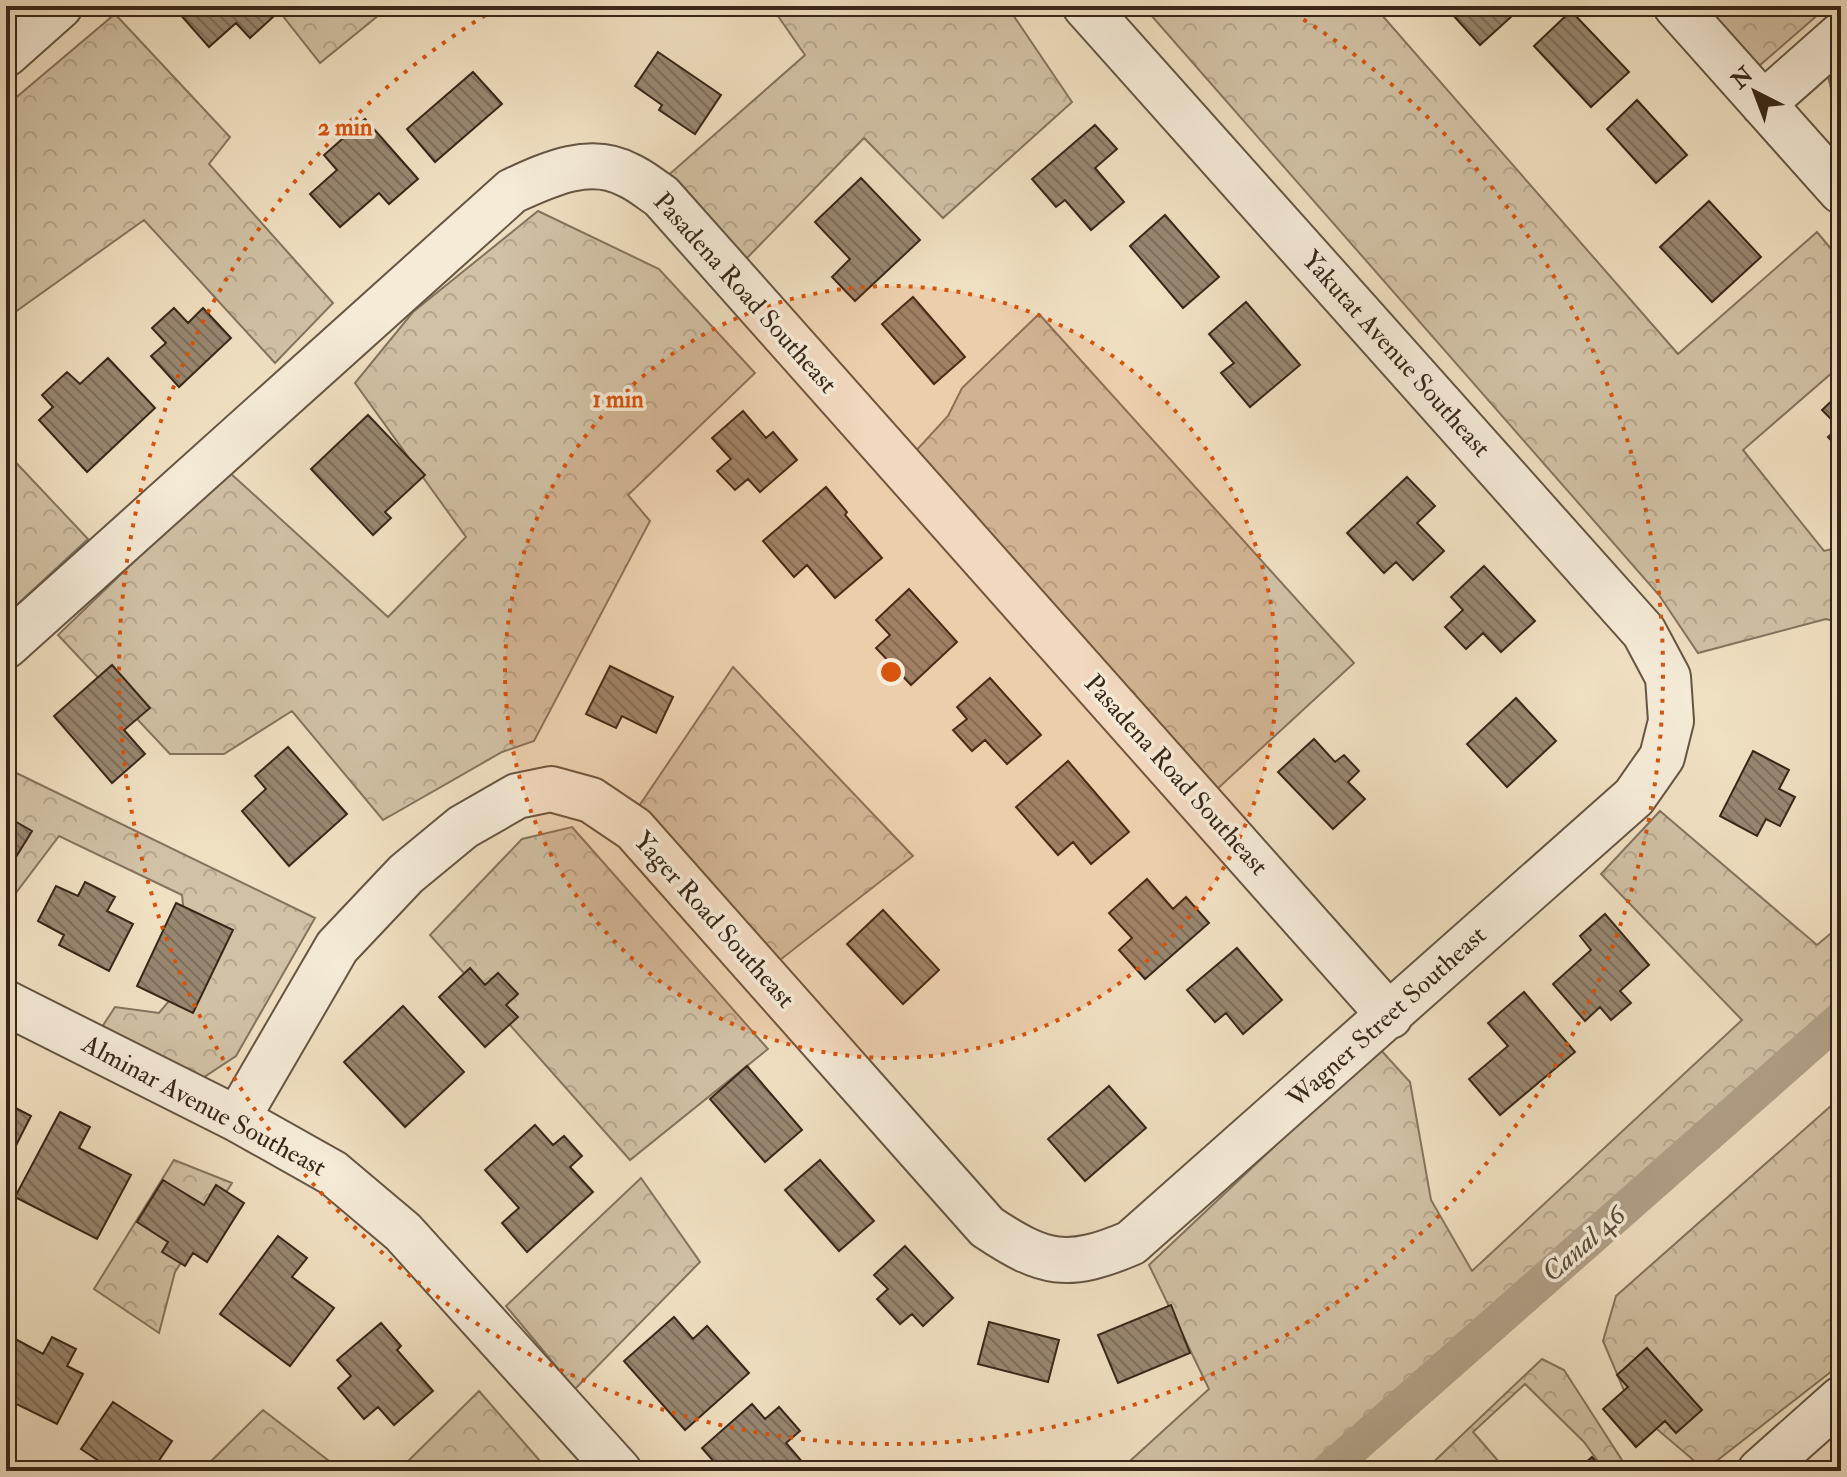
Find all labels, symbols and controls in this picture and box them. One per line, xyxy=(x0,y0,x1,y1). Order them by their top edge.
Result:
north arrow xyxy=(1715,52,1795,132)
text: N xyxy=(1725,61,1759,96)
text: 2 min xyxy=(318,112,373,143)
street label: Pasadena Road Southeast xyxy=(646,186,844,400)
street label: Yakutat Avenue Southeast xyxy=(1295,244,1497,464)
text: 1 min xyxy=(593,384,644,415)
centre of rings xyxy=(877,658,905,686)
street label: Pasadena Road Southeast xyxy=(1077,668,1275,882)
street label: Yager Road Southeast xyxy=(626,825,802,1015)
street label: Wagner Street Southeast xyxy=(1280,919,1493,1115)
street label: Alminar Avenue Southeast xyxy=(76,1028,331,1184)
water label: Canal 46 xyxy=(1535,1197,1635,1290)

